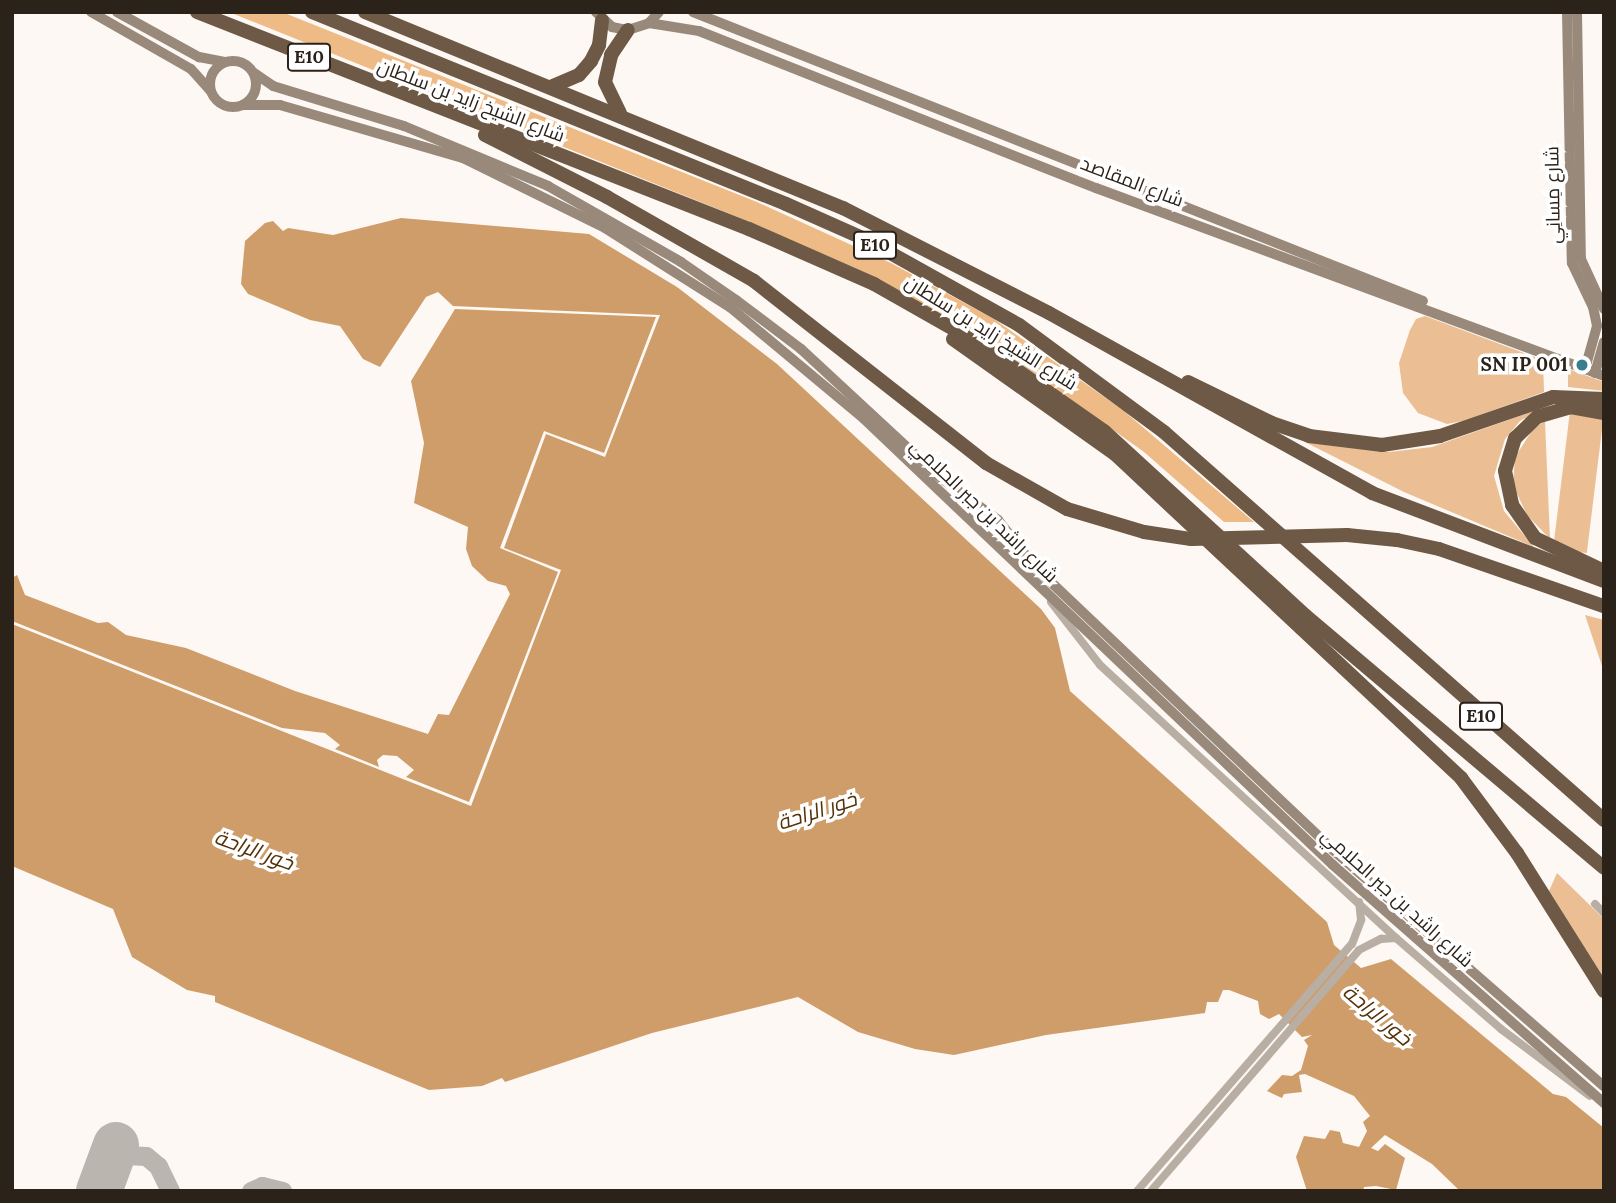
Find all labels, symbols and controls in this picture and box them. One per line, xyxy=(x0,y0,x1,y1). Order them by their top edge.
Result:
road number: E10 xyxy=(286,42,332,72)
street label: شارع الشيخ زايد بن سلطان xyxy=(374,55,568,147)
street label: شارع مِسانِي xyxy=(1541,146,1565,244)
street label: شارع المقاصد xyxy=(1077,152,1187,212)
road number: E10 xyxy=(852,230,898,260)
street label: شارع الشيخ زايد بن سلطان xyxy=(901,271,1081,395)
place label: SN IP 001 xyxy=(1481,354,1568,376)
marker: SN IP 001 xyxy=(1574,357,1590,373)
street label: شارع راشد بن جبر الحلامي xyxy=(905,435,1063,587)
road number: E10 xyxy=(1458,702,1504,730)
water label: خور الراحة xyxy=(774,786,860,836)
water label: خور الراحة xyxy=(211,824,297,876)
street label: شارع راشد بن جبر الحلامي xyxy=(1316,824,1478,972)
water label: خور الراحة xyxy=(1337,979,1417,1051)

